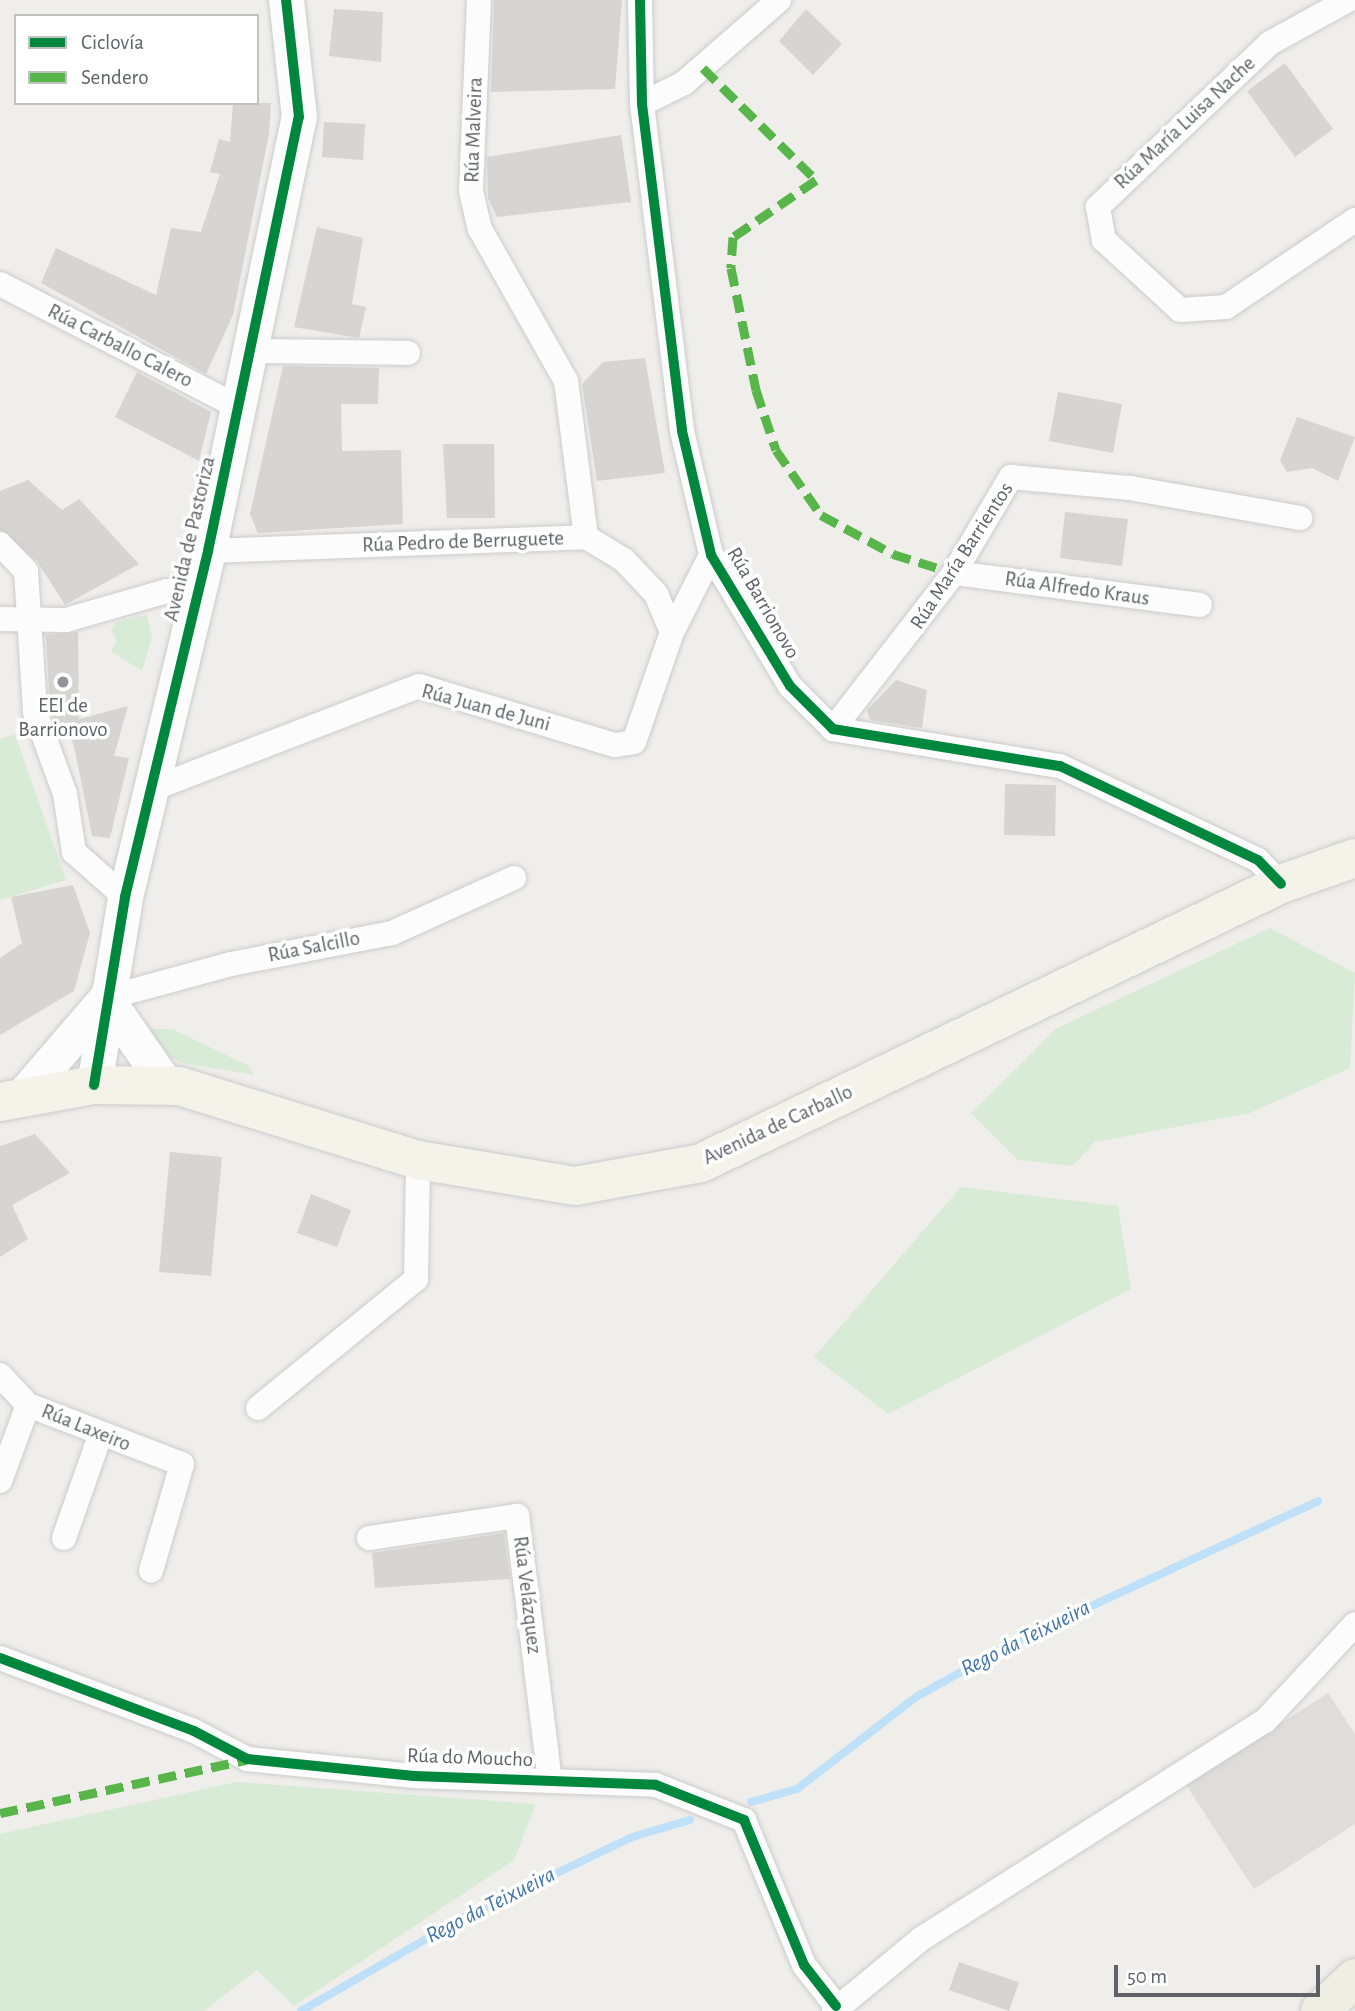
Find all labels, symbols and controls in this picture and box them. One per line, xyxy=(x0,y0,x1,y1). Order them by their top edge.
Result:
legend xyxy=(14,14,259,105)
text: Ciclovía xyxy=(81,32,144,53)
street label: Rúa María Luisa Nache xyxy=(1109,51,1261,195)
text: Sendero xyxy=(81,67,149,88)
street label: Rúa Malveira xyxy=(460,77,488,183)
street label: Rúa Carballo Calero xyxy=(43,299,197,393)
street label: Avenida de Pastoriza xyxy=(159,454,221,624)
street label: Rúa María Barrientos xyxy=(905,478,1019,634)
street label: Rúa Pedro de Berruguete xyxy=(362,526,564,558)
street label: Rúa Barrionovo xyxy=(721,543,805,663)
street label: Rúa Alfredo Kraus xyxy=(1003,566,1151,612)
marker: EEI de Barrionovo xyxy=(55,674,71,690)
street label: Rúa Juan de Juni xyxy=(419,679,553,737)
place label: EEI de Barrionovo xyxy=(18,693,108,743)
street label: Rúa Salcillo xyxy=(266,926,362,968)
street label: Avenida de Carballo xyxy=(699,1079,857,1171)
street label: Rúa Laxeiro xyxy=(38,1399,134,1457)
street label: Rúa Velázquez xyxy=(507,1535,547,1655)
water label: Rego da Teixueira xyxy=(957,1595,1095,1683)
street label: Rúa do Moucho xyxy=(406,1743,534,1773)
water label: Rego da Teixueira xyxy=(422,1862,560,1950)
scale bar xyxy=(1117,1952,1324,1996)
text: 50 m xyxy=(1127,1966,1167,1987)

